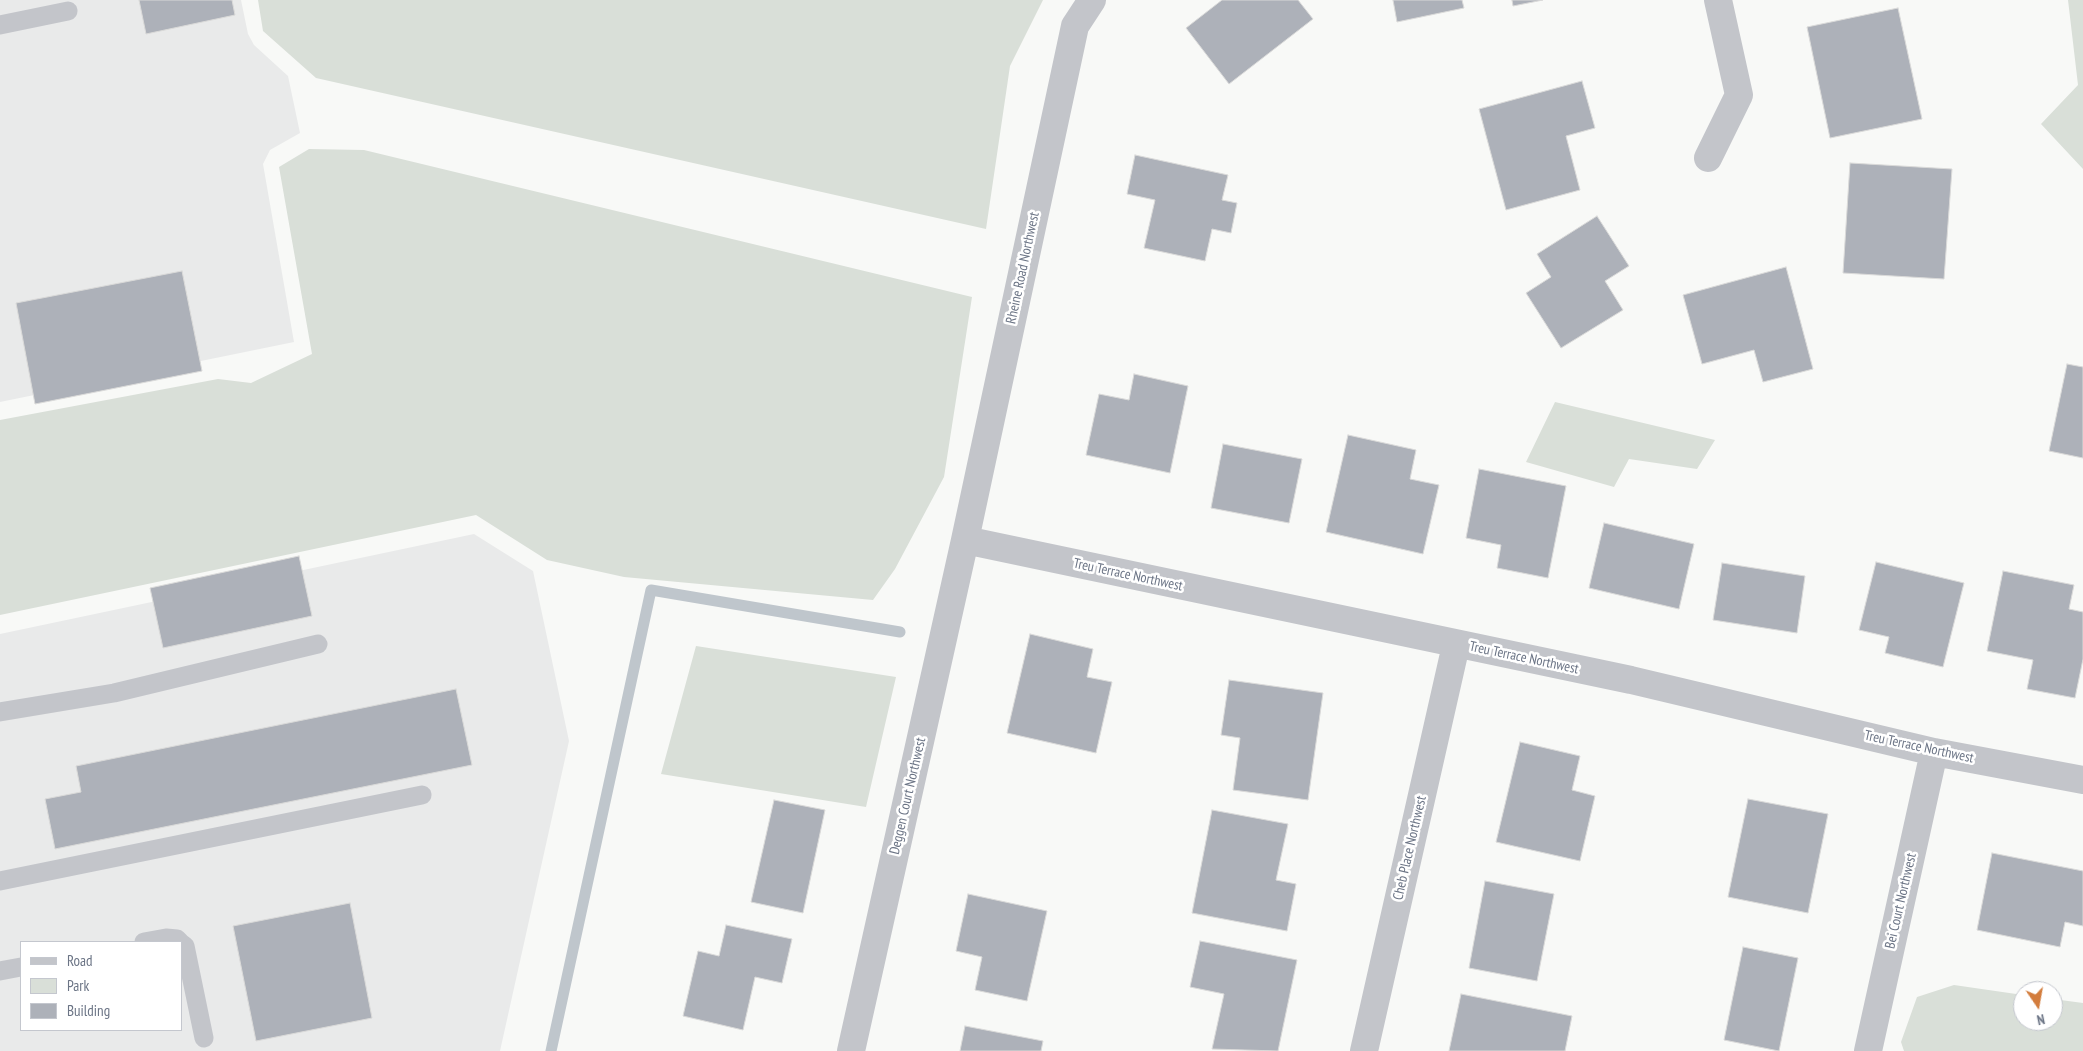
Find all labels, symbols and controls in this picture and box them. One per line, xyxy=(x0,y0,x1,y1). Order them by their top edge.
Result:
street label: Rheine Road Northwest xyxy=(1003,211,1043,325)
street label: Treu Terrace Northwest xyxy=(1072,555,1184,595)
street label: Treu Terrace Northwest xyxy=(1468,638,1580,678)
street label: Treu Terrace Northwest xyxy=(1863,727,1975,767)
street label: Deggen Court Northwest xyxy=(886,736,930,856)
street label: Cheb Place Northwest xyxy=(1390,794,1430,902)
street label: Bei Court Northwest xyxy=(1882,851,1920,951)
legend xyxy=(20,941,182,1031)
text: Road xyxy=(67,951,93,970)
text: Park xyxy=(67,976,89,995)
north arrow xyxy=(2013,981,2063,1031)
text: Building xyxy=(67,1001,110,1020)
text: N xyxy=(2035,1010,2046,1029)

